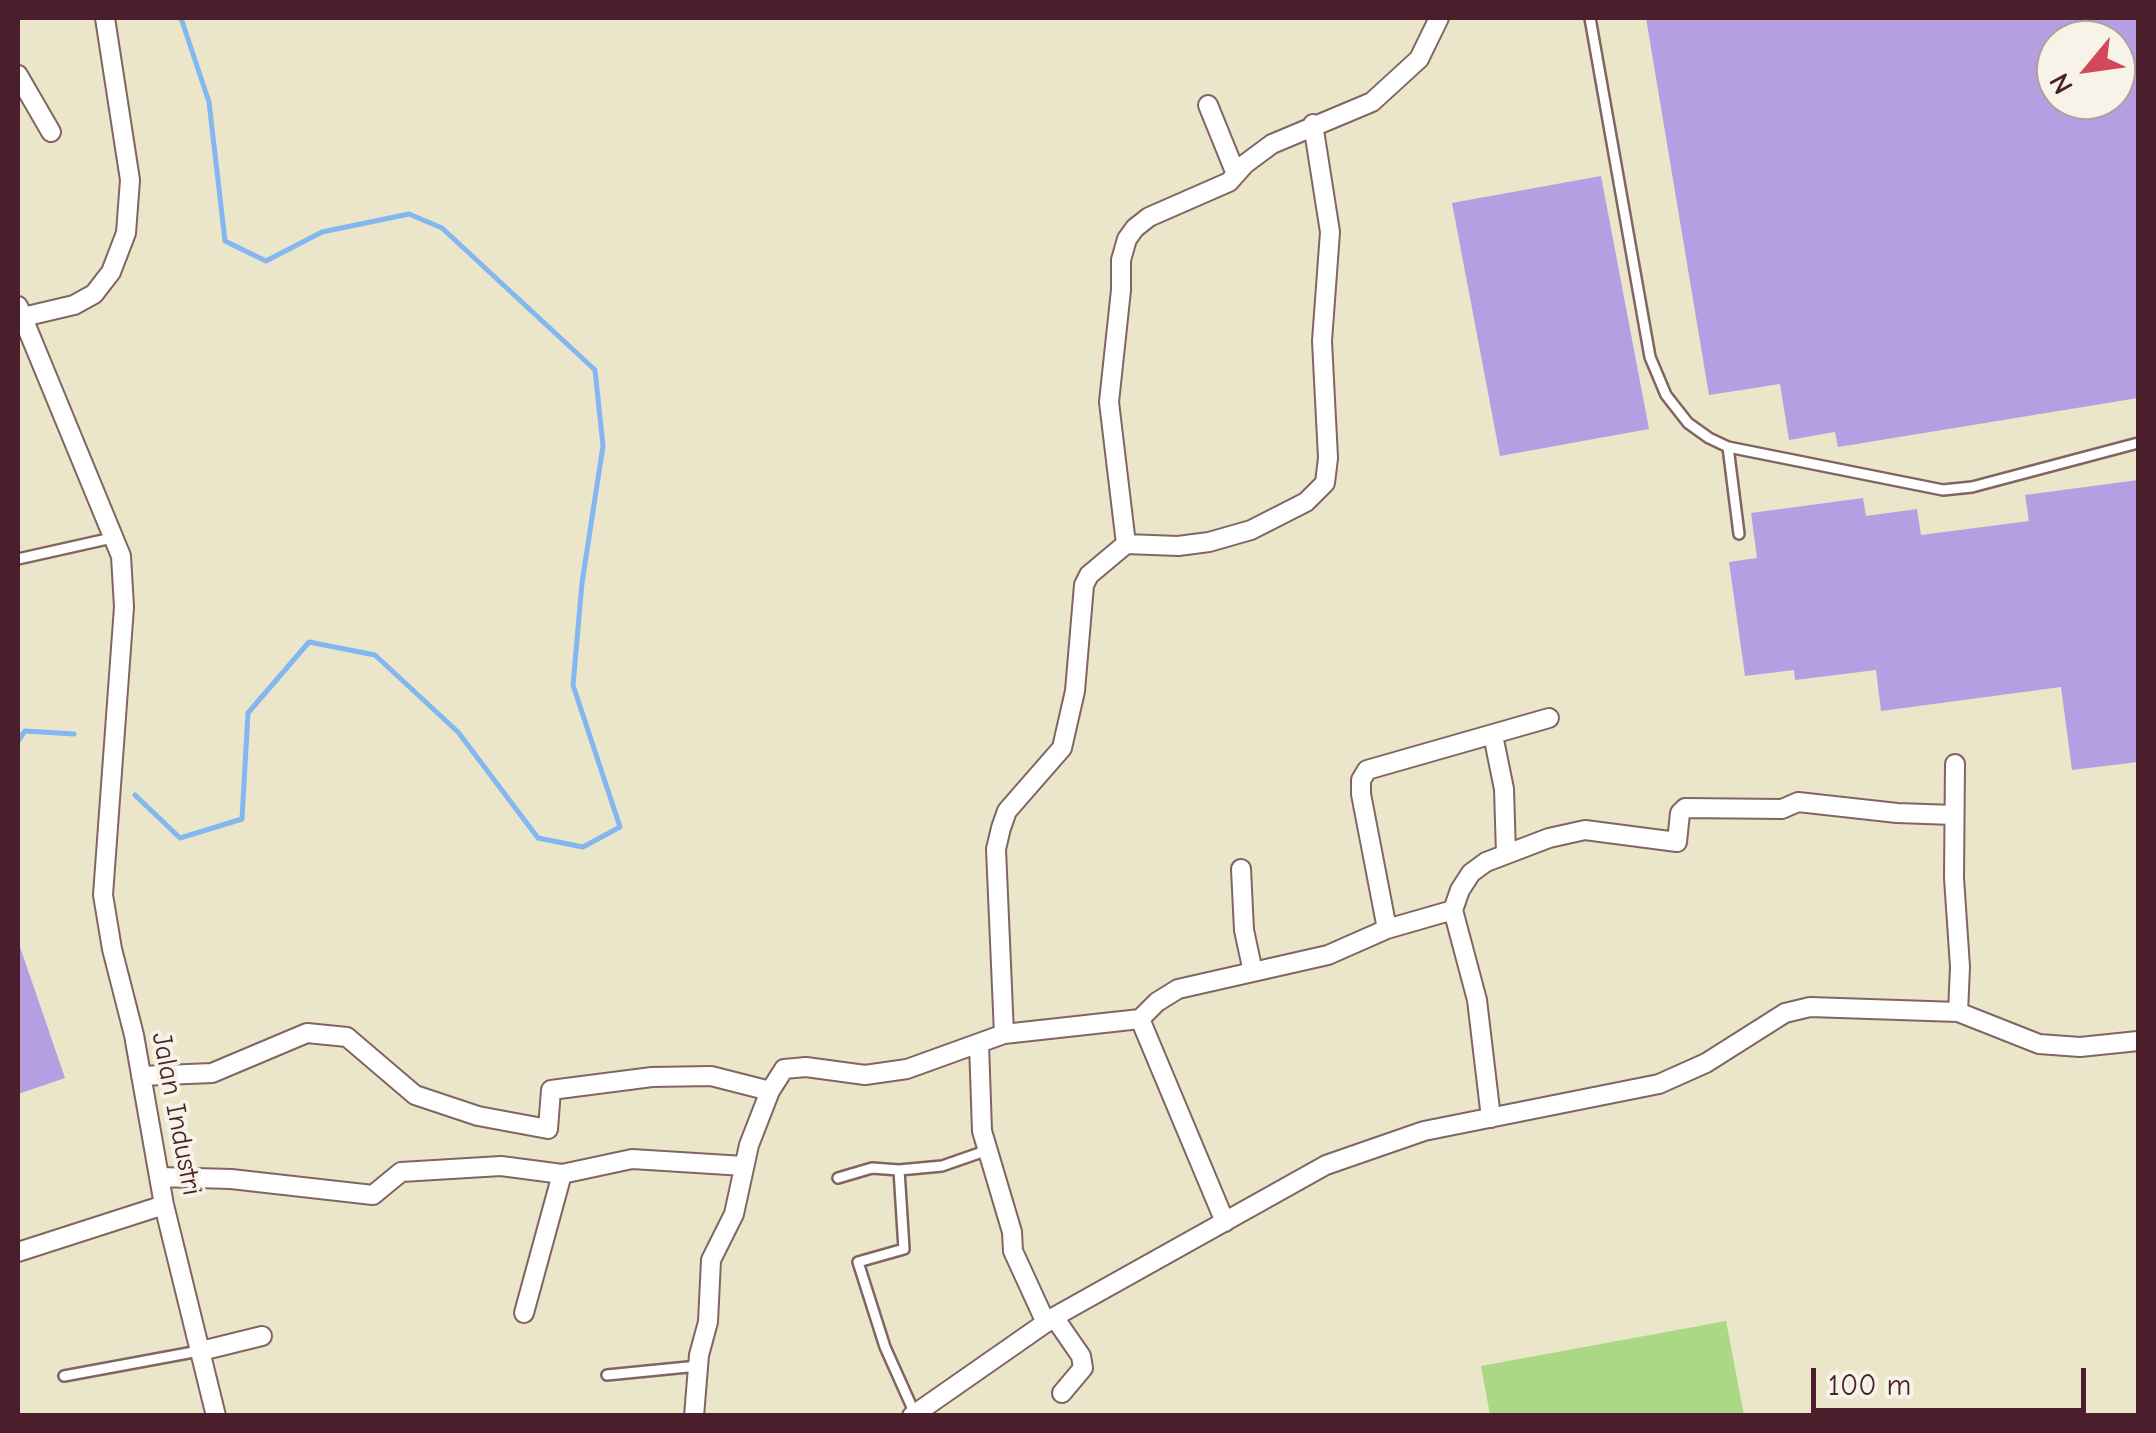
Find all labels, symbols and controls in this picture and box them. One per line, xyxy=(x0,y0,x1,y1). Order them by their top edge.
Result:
north arrow xyxy=(2036,20,2136,120)
text: N xyxy=(2043,68,2080,99)
street label: Jalan Industri xyxy=(144,1030,208,1198)
scale bar xyxy=(1816,1348,2091,1410)
text: 100 m xyxy=(1828,1368,1911,1403)

